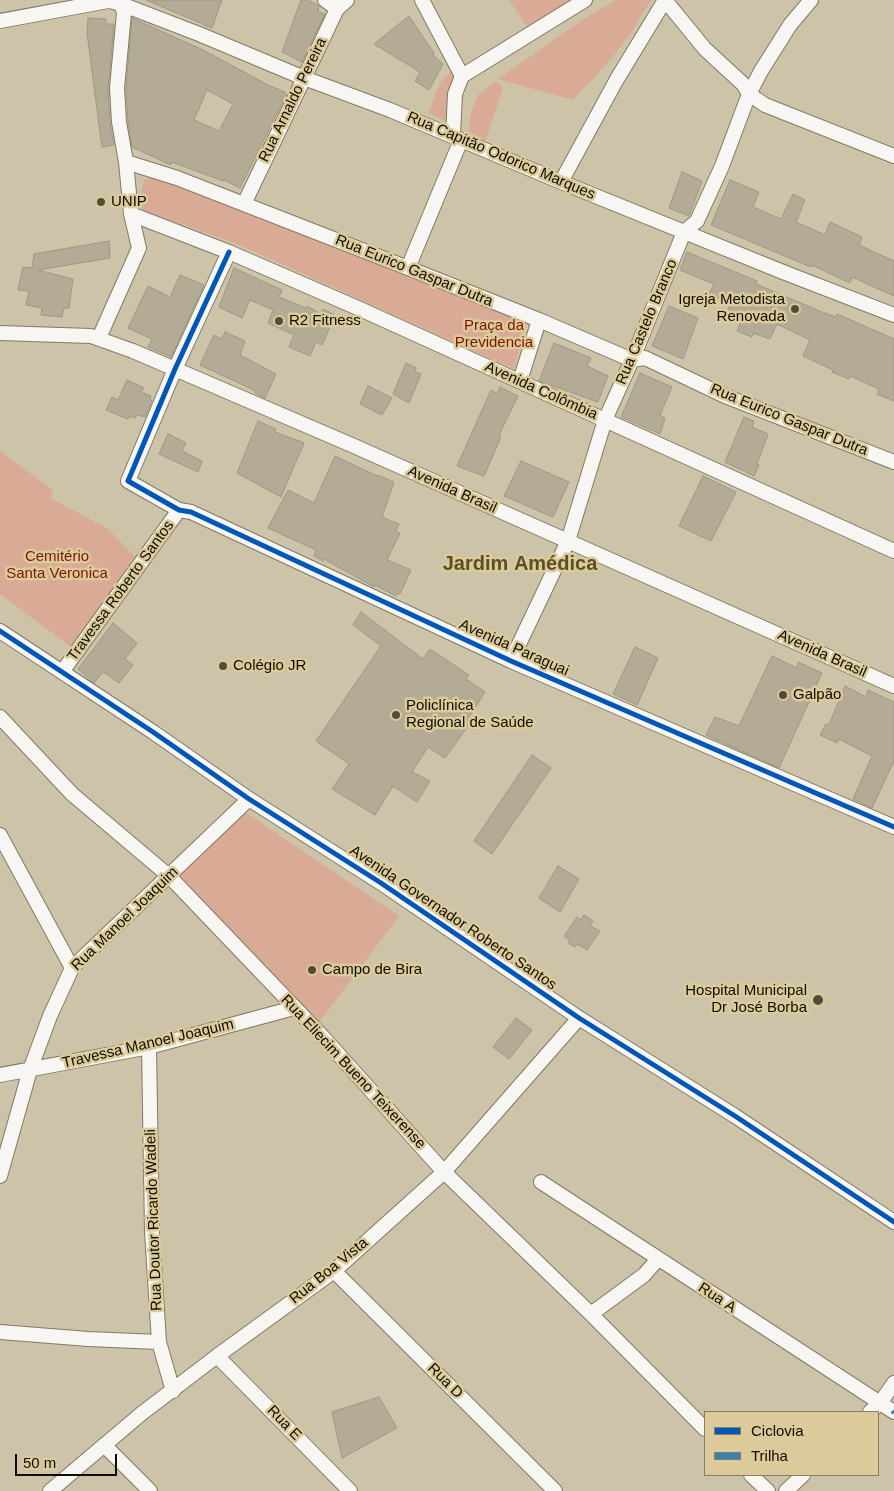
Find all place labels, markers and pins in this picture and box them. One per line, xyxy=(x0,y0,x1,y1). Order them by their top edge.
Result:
place label: UNIP xyxy=(111,193,147,211)
marker: UNIP xyxy=(95,196,107,208)
place label: Igreja Metodista Renovada xyxy=(678,291,785,326)
marker: Igreja Metodista Renovada xyxy=(789,303,801,315)
place label: R2 Fitness xyxy=(289,312,361,330)
marker: R2 Fitness xyxy=(273,315,285,327)
place label: Colégio JR xyxy=(233,657,306,675)
marker: Colégio JR xyxy=(217,660,229,672)
place label: Galpão xyxy=(793,686,841,704)
marker: Galpão xyxy=(777,689,789,701)
place label: Policlínica Regional de Saúde xyxy=(406,697,534,732)
marker: Policlínica Regional de Saúde xyxy=(390,709,402,721)
place label: Campo de Bira xyxy=(322,961,422,979)
marker: Campo de Bira xyxy=(306,964,318,976)
place label: Hospital Municipal Dr José Borba xyxy=(685,982,807,1017)
marker: Hospital Municipal Dr José Borba xyxy=(811,993,825,1007)

